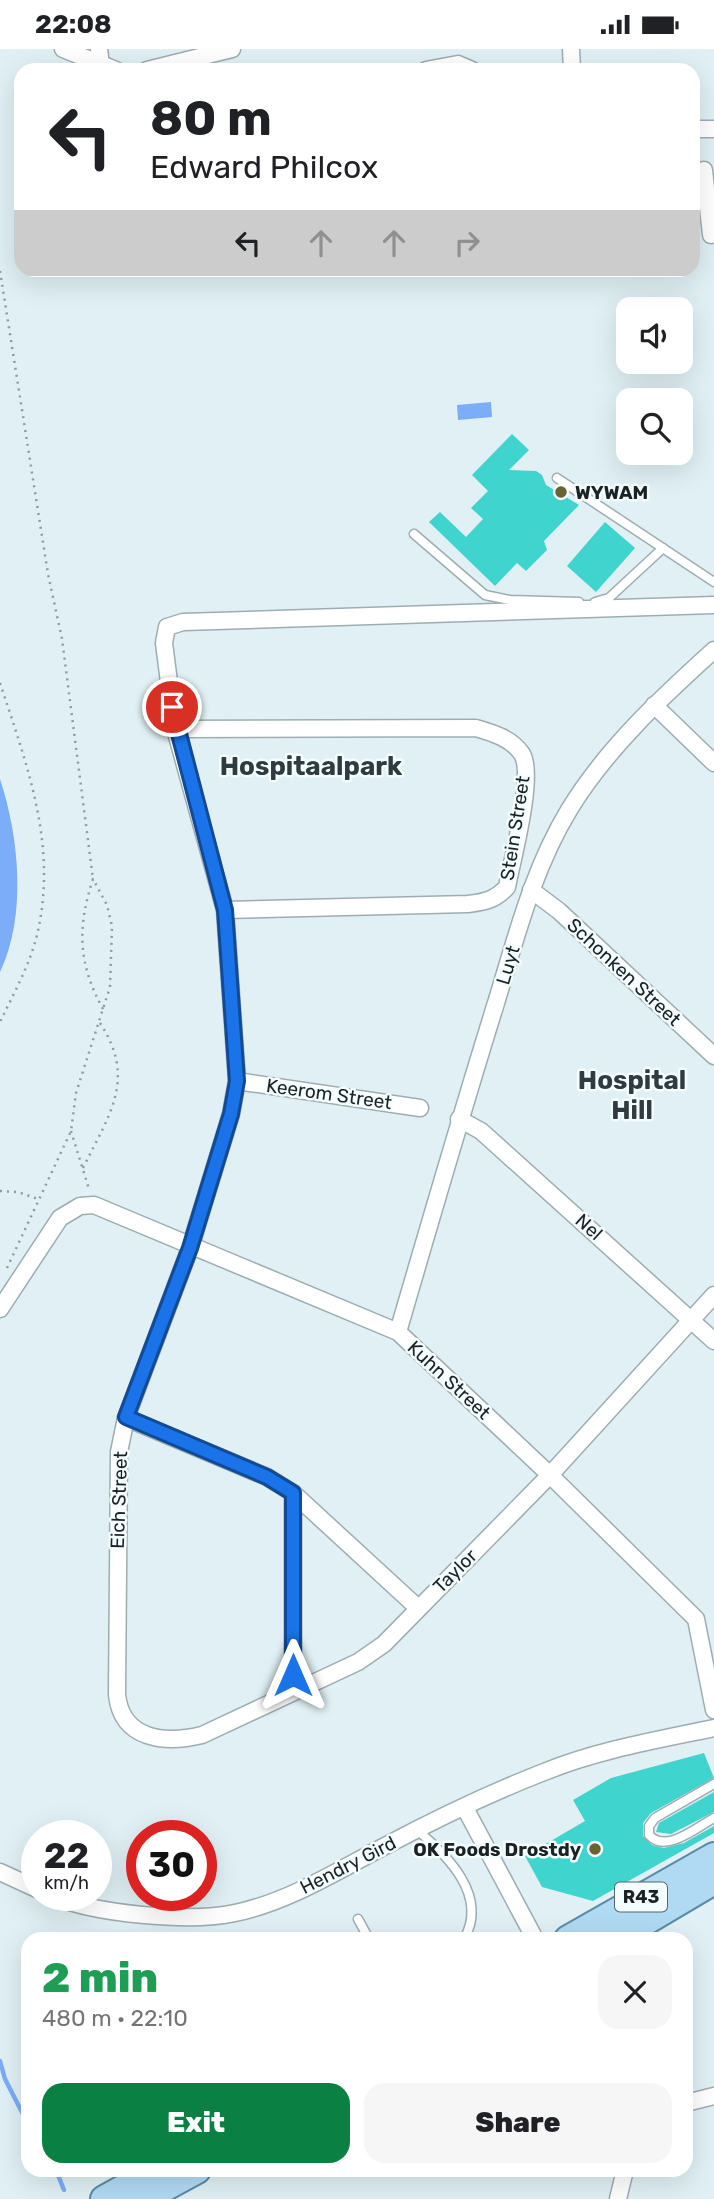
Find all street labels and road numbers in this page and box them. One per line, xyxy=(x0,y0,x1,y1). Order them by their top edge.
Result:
street label: Stein Street xyxy=(495,774,535,882)
street label: Schonken Street xyxy=(562,913,686,1031)
street label: Luyt xyxy=(491,942,525,987)
street label: Keerom Street xyxy=(265,1074,394,1114)
street label: Nel xyxy=(571,1209,607,1245)
street label: Kuhn Street xyxy=(403,1336,496,1425)
street label: Eich Street xyxy=(106,1450,132,1549)
street label: Taylor xyxy=(428,1544,482,1598)
street label: Hendry Gird xyxy=(296,1831,400,1899)
road number: R43 xyxy=(615,1883,667,1911)

